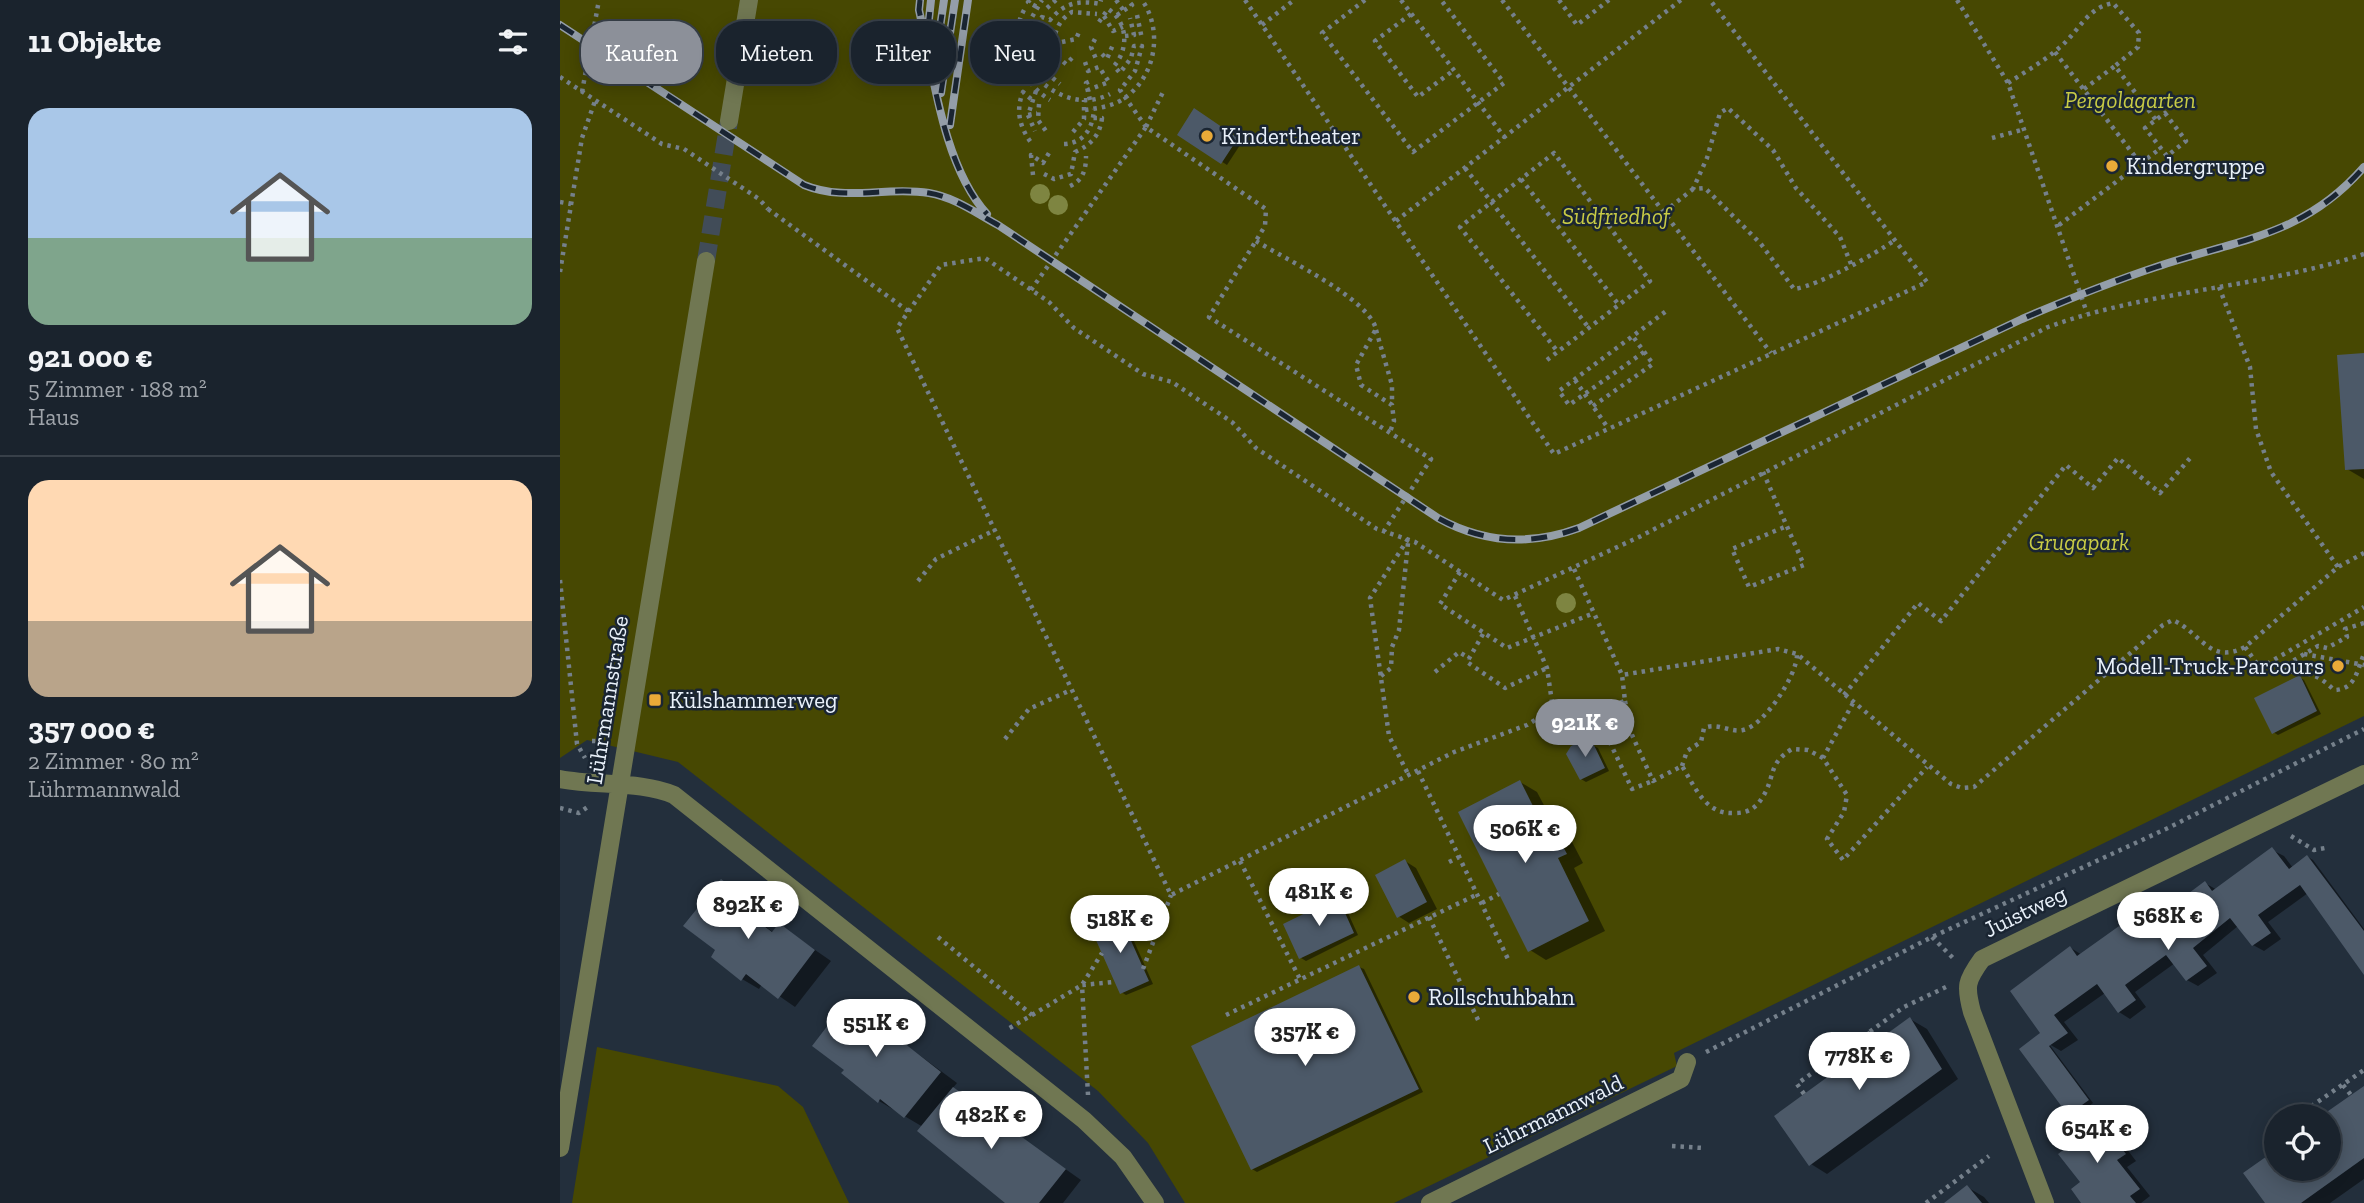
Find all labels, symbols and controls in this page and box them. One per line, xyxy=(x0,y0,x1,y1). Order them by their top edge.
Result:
chip: Kaufen xyxy=(581,21,702,84)
chip: Mieten xyxy=(716,21,837,84)
chip: Filter xyxy=(851,21,956,84)
chip: Neu xyxy=(970,21,1060,84)
icon: filters xyxy=(494,23,532,61)
text: 11 Objekte xyxy=(28,24,161,60)
park label: Pergolagarten xyxy=(2064,86,2196,114)
place label: Kindertheater xyxy=(1221,122,1361,150)
marker: Kindertheater xyxy=(1199,128,1215,144)
place label: Kindergruppe xyxy=(2126,152,2265,180)
icon: home xyxy=(217,154,343,280)
marker: Kindergruppe xyxy=(2104,158,2120,174)
park label: Südfriedhof xyxy=(1562,202,1673,230)
text: 921 000 € xyxy=(28,339,153,375)
text: 5 Zimmer · 188 m² xyxy=(28,375,207,403)
text: Haus xyxy=(28,403,79,431)
icon: home xyxy=(217,526,343,652)
park label: Grugapark xyxy=(2029,528,2129,556)
street label: Lührmannstraße xyxy=(580,614,634,786)
place label: Modell-Truck-Parcours xyxy=(2096,652,2324,680)
marker: Modell-Truck-Parcours xyxy=(2330,658,2346,674)
place label: Külshammerweg xyxy=(669,686,838,714)
marker: Külshammerweg xyxy=(647,692,663,708)
pin: 921K € xyxy=(1528,700,1642,759)
text: 921K € xyxy=(1551,708,1619,736)
text: 357 000 € xyxy=(28,711,155,747)
text: 2 Zimmer · 80 m² xyxy=(28,747,199,775)
text: Lührmannwald xyxy=(28,775,180,803)
pin: 506K € xyxy=(1468,806,1582,865)
text: 506K € xyxy=(1489,814,1561,842)
pin: 481K € xyxy=(1262,869,1376,928)
text: 481K € xyxy=(1285,877,1353,905)
street label: Juistweg xyxy=(1979,879,2071,943)
pin: 892K € xyxy=(691,881,805,941)
text: 892K € xyxy=(713,890,783,918)
pin: 568K € xyxy=(2111,892,2225,952)
pin: 518K € xyxy=(1063,895,1177,955)
text: 568K € xyxy=(2133,901,2203,929)
text: 518K € xyxy=(1086,904,1154,932)
place label: Rollschuhbahn xyxy=(1428,983,1575,1011)
marker: Rollschuhbahn xyxy=(1406,989,1422,1005)
pin: 551K € xyxy=(819,1000,933,1059)
text: 551K € xyxy=(843,1008,909,1036)
pin: 357K € xyxy=(1248,1009,1362,1068)
text: 357K € xyxy=(1270,1017,1340,1045)
pin: 778K € xyxy=(1802,1032,1916,1092)
text: 778K € xyxy=(1825,1041,1893,1069)
street label: Lührmannwald xyxy=(1478,1068,1628,1160)
pin: 482K € xyxy=(934,1092,1048,1151)
text: 482K € xyxy=(955,1100,1027,1128)
map controls xyxy=(2264,1104,2341,1181)
button: locate xyxy=(2264,1104,2341,1181)
pin: 654K € xyxy=(2040,1106,2154,1165)
text: 654K € xyxy=(2062,1114,2132,1142)

